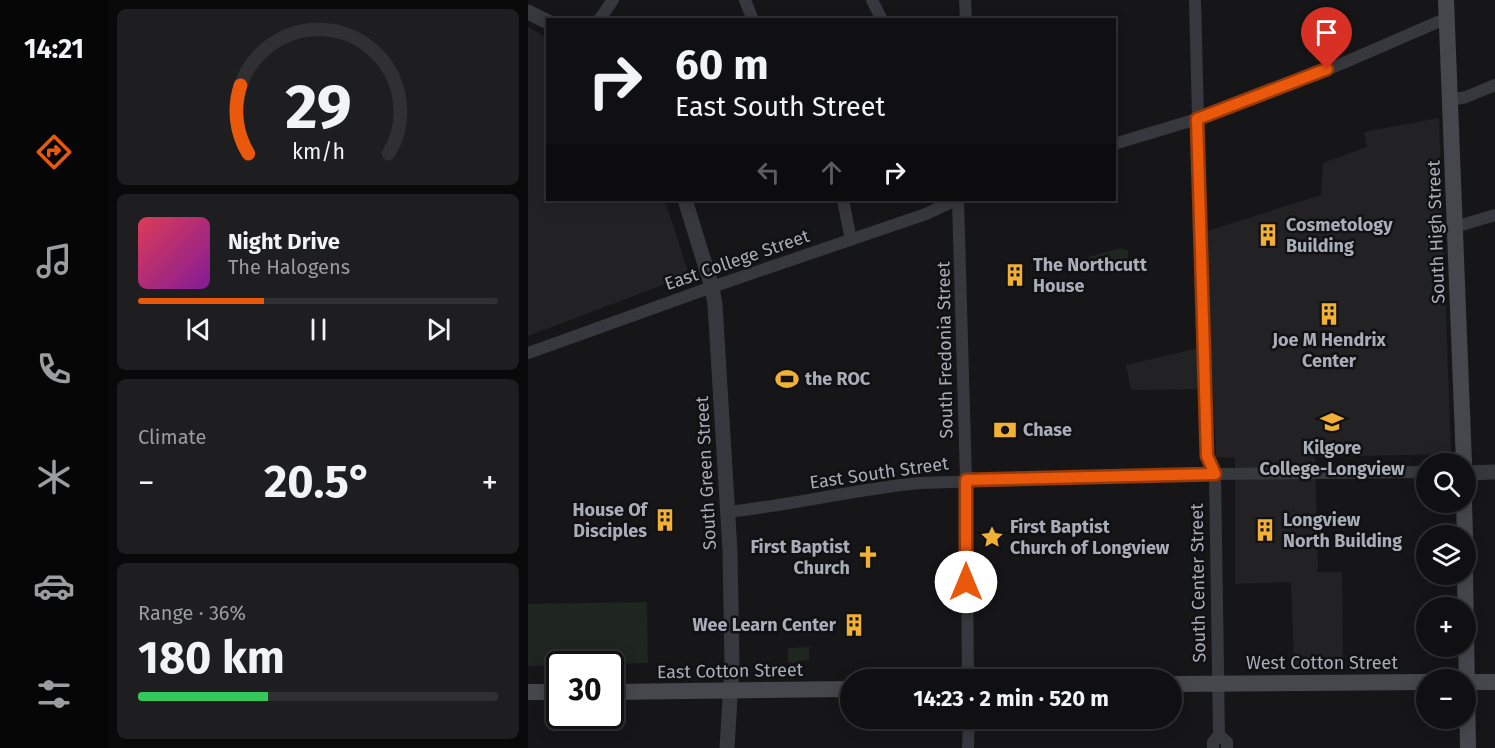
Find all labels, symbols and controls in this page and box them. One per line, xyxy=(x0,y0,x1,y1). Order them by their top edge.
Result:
pin xyxy=(1301,7,1352,69)
icon: arrive xyxy=(1310,16,1343,49)
text: 14:21 xyxy=(24,33,84,65)
text: 60 m xyxy=(675,40,769,90)
icon: right xyxy=(576,42,654,120)
text: 29 xyxy=(285,70,351,145)
text: East South Street xyxy=(675,91,885,123)
icon: directions xyxy=(33,131,75,173)
text: km/h xyxy=(291,139,345,165)
icon: left xyxy=(752,156,785,189)
icon: ahead xyxy=(815,156,848,189)
icon: right xyxy=(878,156,911,189)
street label: South High Street xyxy=(1422,159,1449,304)
place label: Cosmetology Building xyxy=(1286,214,1393,257)
building icon: Cosmetology Building xyxy=(1255,222,1281,248)
street label: East College Street xyxy=(662,225,813,295)
text: Night Drive xyxy=(228,228,340,255)
icon: music xyxy=(33,240,75,282)
place label: The Northcutt House xyxy=(1033,254,1148,297)
text: The Halogens xyxy=(228,255,350,279)
street label: South Fredonia Street xyxy=(932,261,958,439)
building icon: The Northcutt House xyxy=(1002,262,1028,288)
building icon: Joe M Hendrix Center xyxy=(1316,301,1342,327)
icon: previous xyxy=(182,313,215,346)
icon: pause xyxy=(302,313,335,346)
icon: next xyxy=(422,313,455,346)
place label: Joe M Hendrix Center xyxy=(1271,329,1387,372)
icon: phone xyxy=(33,348,75,390)
sports icon: the ROC xyxy=(774,366,800,392)
place label: the ROC xyxy=(805,368,871,390)
street label: South Green Street xyxy=(691,395,721,551)
school or university icon: Kilgore College-Longview xyxy=(1319,409,1345,435)
bank icon: Chase xyxy=(992,417,1018,443)
place label: Chase xyxy=(1023,419,1072,441)
text: Climate xyxy=(138,425,206,449)
place label: Kilgore College-Longview xyxy=(1259,437,1405,480)
street label: East South Street xyxy=(808,452,950,494)
map controls xyxy=(1416,453,1476,729)
button: search xyxy=(1416,453,1476,513)
text: 20.5° xyxy=(264,455,372,509)
icon: climate xyxy=(33,456,75,498)
text: − xyxy=(138,463,155,503)
text: + xyxy=(482,463,498,503)
place label: House Of Disciples xyxy=(572,499,649,542)
street label: South Center Street xyxy=(1186,503,1210,663)
building icon: House Of Disciples xyxy=(652,507,678,533)
place label: Longview North Building xyxy=(1283,509,1402,552)
place label: First Baptist Church of Longview xyxy=(1010,516,1170,559)
building icon: Longview North Building xyxy=(1252,517,1278,543)
place icon: First Baptist Church of Longview xyxy=(979,524,1005,550)
button: layers xyxy=(1416,525,1476,585)
place label: First Baptist Church xyxy=(750,536,851,579)
church icon: First Baptist Church xyxy=(855,544,881,570)
position arrow xyxy=(934,550,998,614)
icon: car xyxy=(33,565,75,607)
button: + xyxy=(1416,597,1476,657)
text: Range · 36% xyxy=(138,601,246,625)
building icon: Wee Learn Center xyxy=(841,612,867,638)
place label: Wee Learn Center xyxy=(692,614,837,636)
text: 180 km xyxy=(138,631,285,685)
speed limit sign: 30 xyxy=(546,651,624,729)
street label: West Cotton Street xyxy=(1246,652,1398,674)
street label: East Cotton Street xyxy=(657,659,804,683)
button: − xyxy=(1416,669,1476,729)
icon: filters xyxy=(33,673,75,715)
text: 14:23 · 2 min · 520 m xyxy=(913,685,1109,712)

